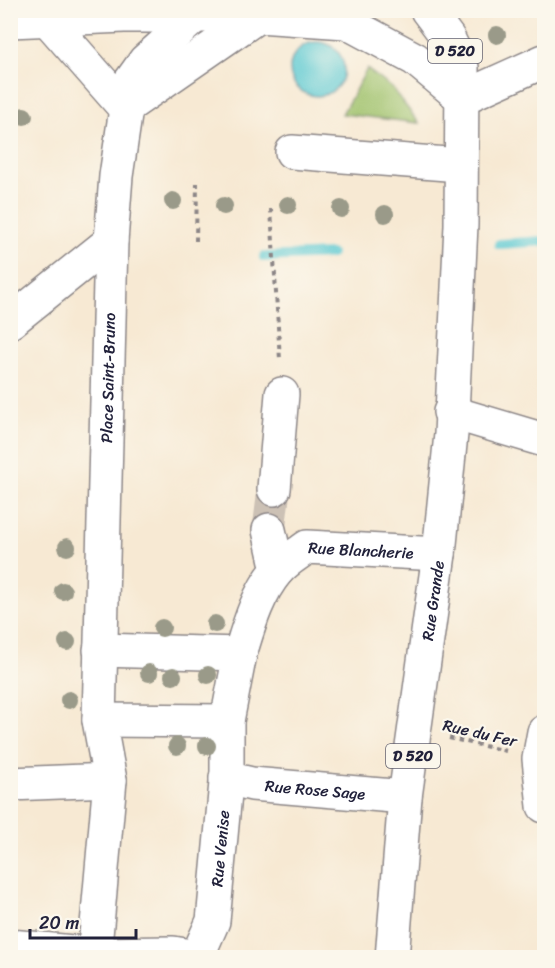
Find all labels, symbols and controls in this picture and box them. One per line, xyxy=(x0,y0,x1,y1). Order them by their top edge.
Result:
road number: D 520 xyxy=(428,39,482,63)
street label: Place Saint-Bruno xyxy=(91,312,124,443)
street label: Rue Blancherie xyxy=(307,533,415,567)
street label: Rue Grande xyxy=(413,559,452,642)
street label: Rue du Fer xyxy=(440,710,521,756)
road number: D 520 xyxy=(386,744,440,768)
street label: Rue Rose Sage xyxy=(264,771,367,808)
street label: Rue Venise xyxy=(202,809,238,888)
scale bar xyxy=(30,902,136,940)
text: 20 m xyxy=(39,907,79,939)

